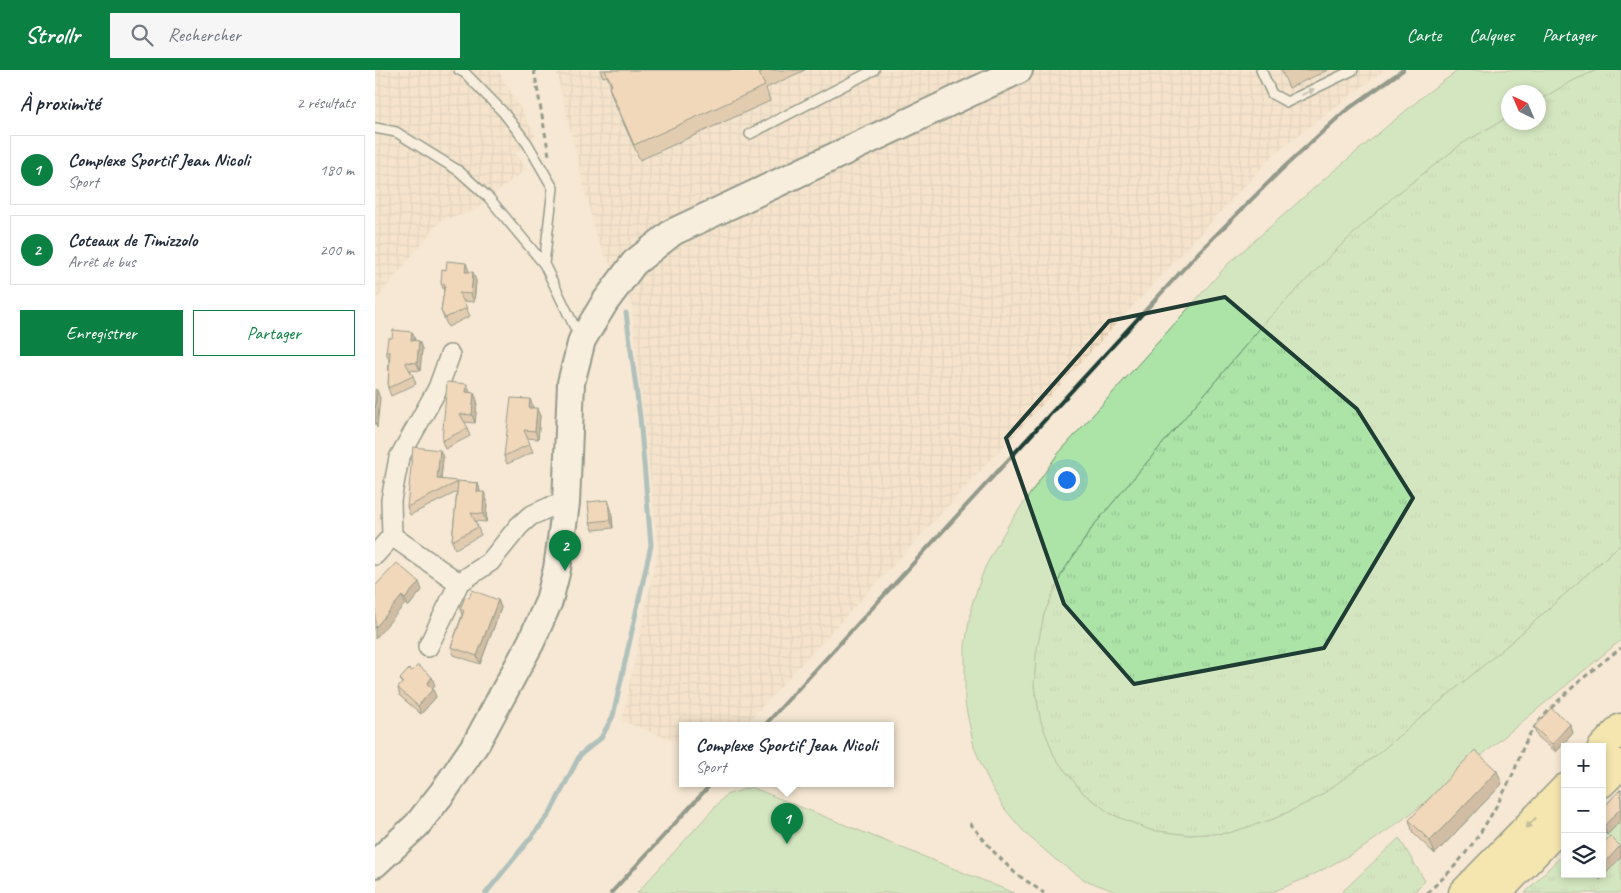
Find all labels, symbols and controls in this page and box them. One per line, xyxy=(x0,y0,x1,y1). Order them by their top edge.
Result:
search box xyxy=(110,13,460,58)
text: Strollr xyxy=(25,20,80,50)
icon: search xyxy=(128,21,156,49)
text: Rechercher xyxy=(168,23,241,47)
text: Carte xyxy=(1407,24,1441,46)
text: Calques xyxy=(1469,24,1514,46)
text: Partager xyxy=(1542,24,1596,46)
north arrow xyxy=(1501,85,1546,130)
one-way arrow xyxy=(1300,88,1315,96)
text: À proximité xyxy=(20,90,100,116)
text: 2 résultats xyxy=(296,93,355,113)
text: Complexe Sportif Jean Nicoli xyxy=(68,148,249,172)
text: 1 xyxy=(33,160,41,180)
text: 180 m xyxy=(320,160,354,180)
text: Sport xyxy=(68,172,99,192)
text: Coteaux de Timizzolo xyxy=(68,228,197,252)
text: 2 xyxy=(33,240,41,260)
text: 200 m xyxy=(320,240,354,260)
text: Arrêt de bus xyxy=(68,252,135,272)
button: Enregistrer xyxy=(20,310,183,356)
button: Partager xyxy=(193,310,355,356)
your location xyxy=(1054,467,1080,493)
pin: 2 xyxy=(549,530,581,571)
popup xyxy=(679,722,894,787)
text: Complexe Sportif Jean Nicoli xyxy=(696,733,877,757)
map controls xyxy=(1561,743,1606,878)
button: + xyxy=(1561,743,1606,788)
text: Sport xyxy=(696,757,726,777)
button: − xyxy=(1561,788,1606,833)
pin: 1 xyxy=(771,803,803,844)
one-way arrow xyxy=(1525,817,1537,829)
button: layers xyxy=(1561,833,1606,878)

